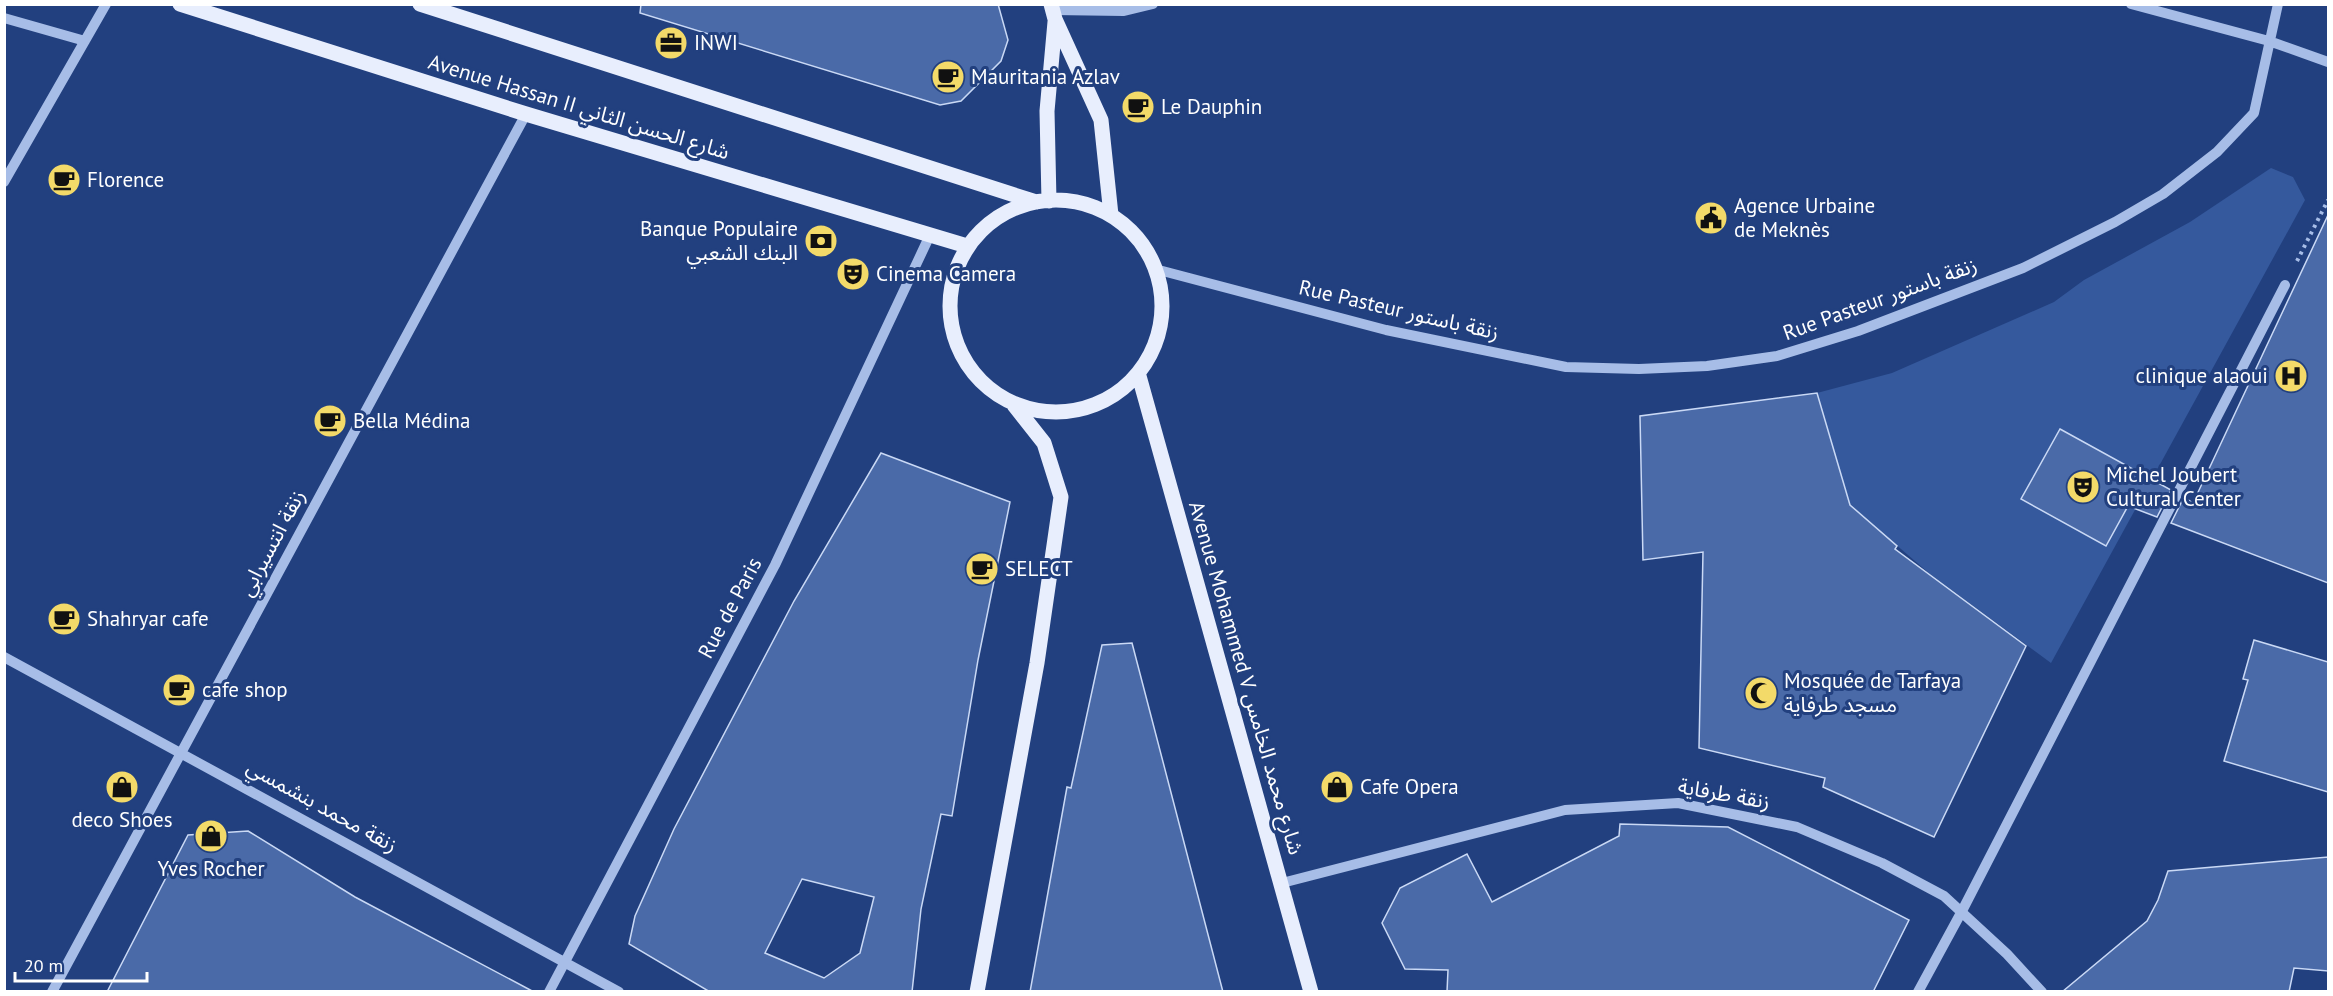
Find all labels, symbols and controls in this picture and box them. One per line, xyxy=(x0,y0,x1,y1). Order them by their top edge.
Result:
office icon: INWI xyxy=(653,25,689,61)
place label: INWI xyxy=(694,29,738,56)
street label: Avenue Hassan II شارع الحسن الثاني xyxy=(424,48,733,168)
cafe icon: Mauritania Azlav xyxy=(930,59,966,95)
place label: Mauritania Azlav xyxy=(971,63,1120,90)
cafe icon: Le Dauphin xyxy=(1120,89,1156,125)
place label: Le Dauphin xyxy=(1161,93,1262,120)
cafe icon: Florence xyxy=(46,162,82,198)
place label: Florence xyxy=(87,166,164,193)
place label: Agence Urbaine de Meknès xyxy=(1734,192,1875,243)
public building icon: Agence Urbaine de Meknès xyxy=(1693,200,1729,236)
place label: Banque Populaire البنك الشعبي xyxy=(640,215,798,269)
bank icon: Banque Populaire البنك الشعبي xyxy=(803,223,839,259)
street label: Rue Pasteur زنقة باستور xyxy=(1779,251,1980,346)
theatre icon: Cinema Camera xyxy=(835,256,871,292)
place label: Cinema Camera xyxy=(876,260,1016,287)
street label: Rue Pasteur زنقة باستور xyxy=(1296,273,1502,346)
hospital icon: clinique alaoui xyxy=(2273,358,2309,394)
place label: clinique alaoui xyxy=(2136,362,2268,389)
cafe icon: Bella Médina xyxy=(312,403,348,439)
place label: Bella Médina xyxy=(353,407,470,434)
place label: Michel Joubert Cultural Center xyxy=(2106,461,2241,512)
theatre icon: Michel Joubert Cultural Center xyxy=(2065,469,2101,505)
street label: زنقة انتسيرابي xyxy=(232,485,313,602)
street label: Avenue Mohammed V شارع محمد الخامس xyxy=(1181,498,1310,858)
cafe icon: SELECT xyxy=(964,551,1000,587)
street label: Rue de Paris xyxy=(692,553,767,663)
place label: SELECT xyxy=(1005,555,1073,582)
cafe icon: Shahryar cafe xyxy=(46,601,82,637)
place label: Shahryar cafe xyxy=(87,605,209,632)
place label: Mosquée de Tarfaya مسجد طرفاية xyxy=(1784,667,1961,718)
cafe icon: cafe shop xyxy=(161,672,197,708)
mosque icon: Mosquée de Tarfaya مسجد طرفاية xyxy=(1743,675,1779,711)
place label: cafe shop xyxy=(202,676,288,703)
street label: زنقة محمد بنشمسي xyxy=(241,753,402,861)
shop icon: deco Shoes xyxy=(104,769,140,805)
shop icon: Cafe Opera xyxy=(1319,769,1355,805)
street label: زنقة طرفاية xyxy=(1676,772,1772,815)
place label: Cafe Opera xyxy=(1360,773,1459,800)
place label: deco Shoes xyxy=(72,806,173,833)
shop icon: Yves Rocher xyxy=(193,818,229,854)
place label: Yves Rocher xyxy=(157,855,265,882)
scale bar xyxy=(15,945,147,983)
text: 20 m xyxy=(24,954,63,977)

